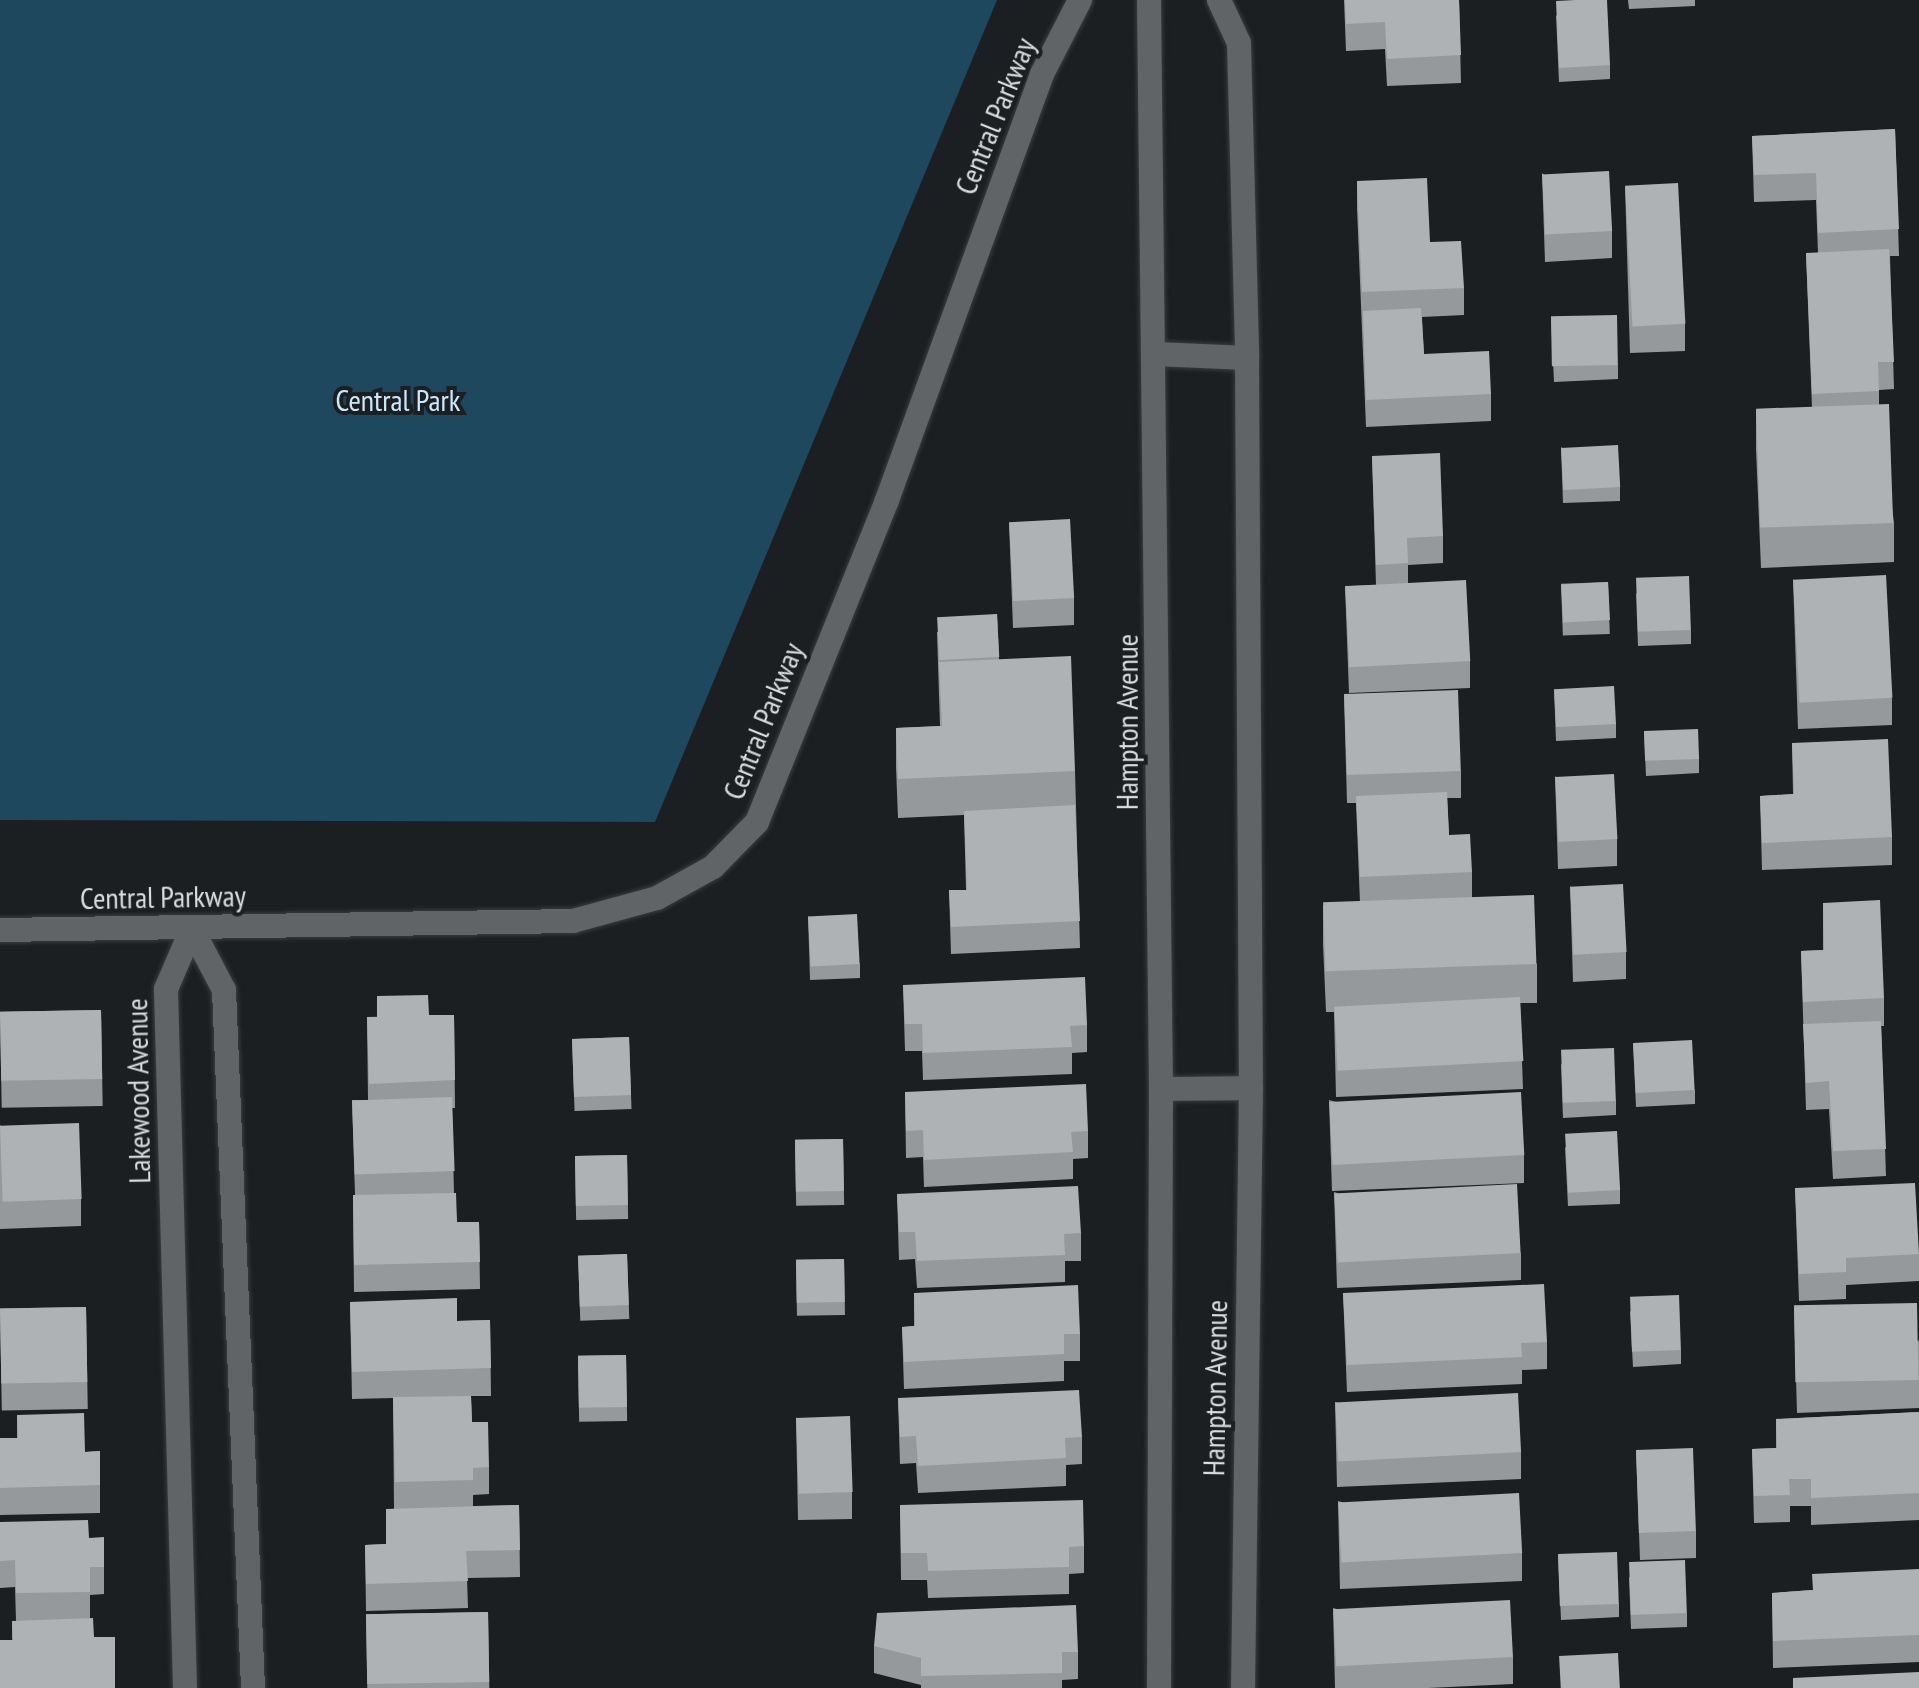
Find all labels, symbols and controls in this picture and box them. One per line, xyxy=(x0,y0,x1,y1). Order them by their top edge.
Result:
street label: Central Parkway xyxy=(947,32,1043,200)
park label: Central Park xyxy=(336,382,460,418)
street label: Hampton Avenue xyxy=(1109,633,1145,811)
street label: Central Parkway xyxy=(715,637,811,805)
street label: Central Parkway xyxy=(80,878,246,916)
street label: Lakewood Avenue xyxy=(118,998,158,1184)
street label: Hampton Avenue xyxy=(1195,1299,1235,1477)

